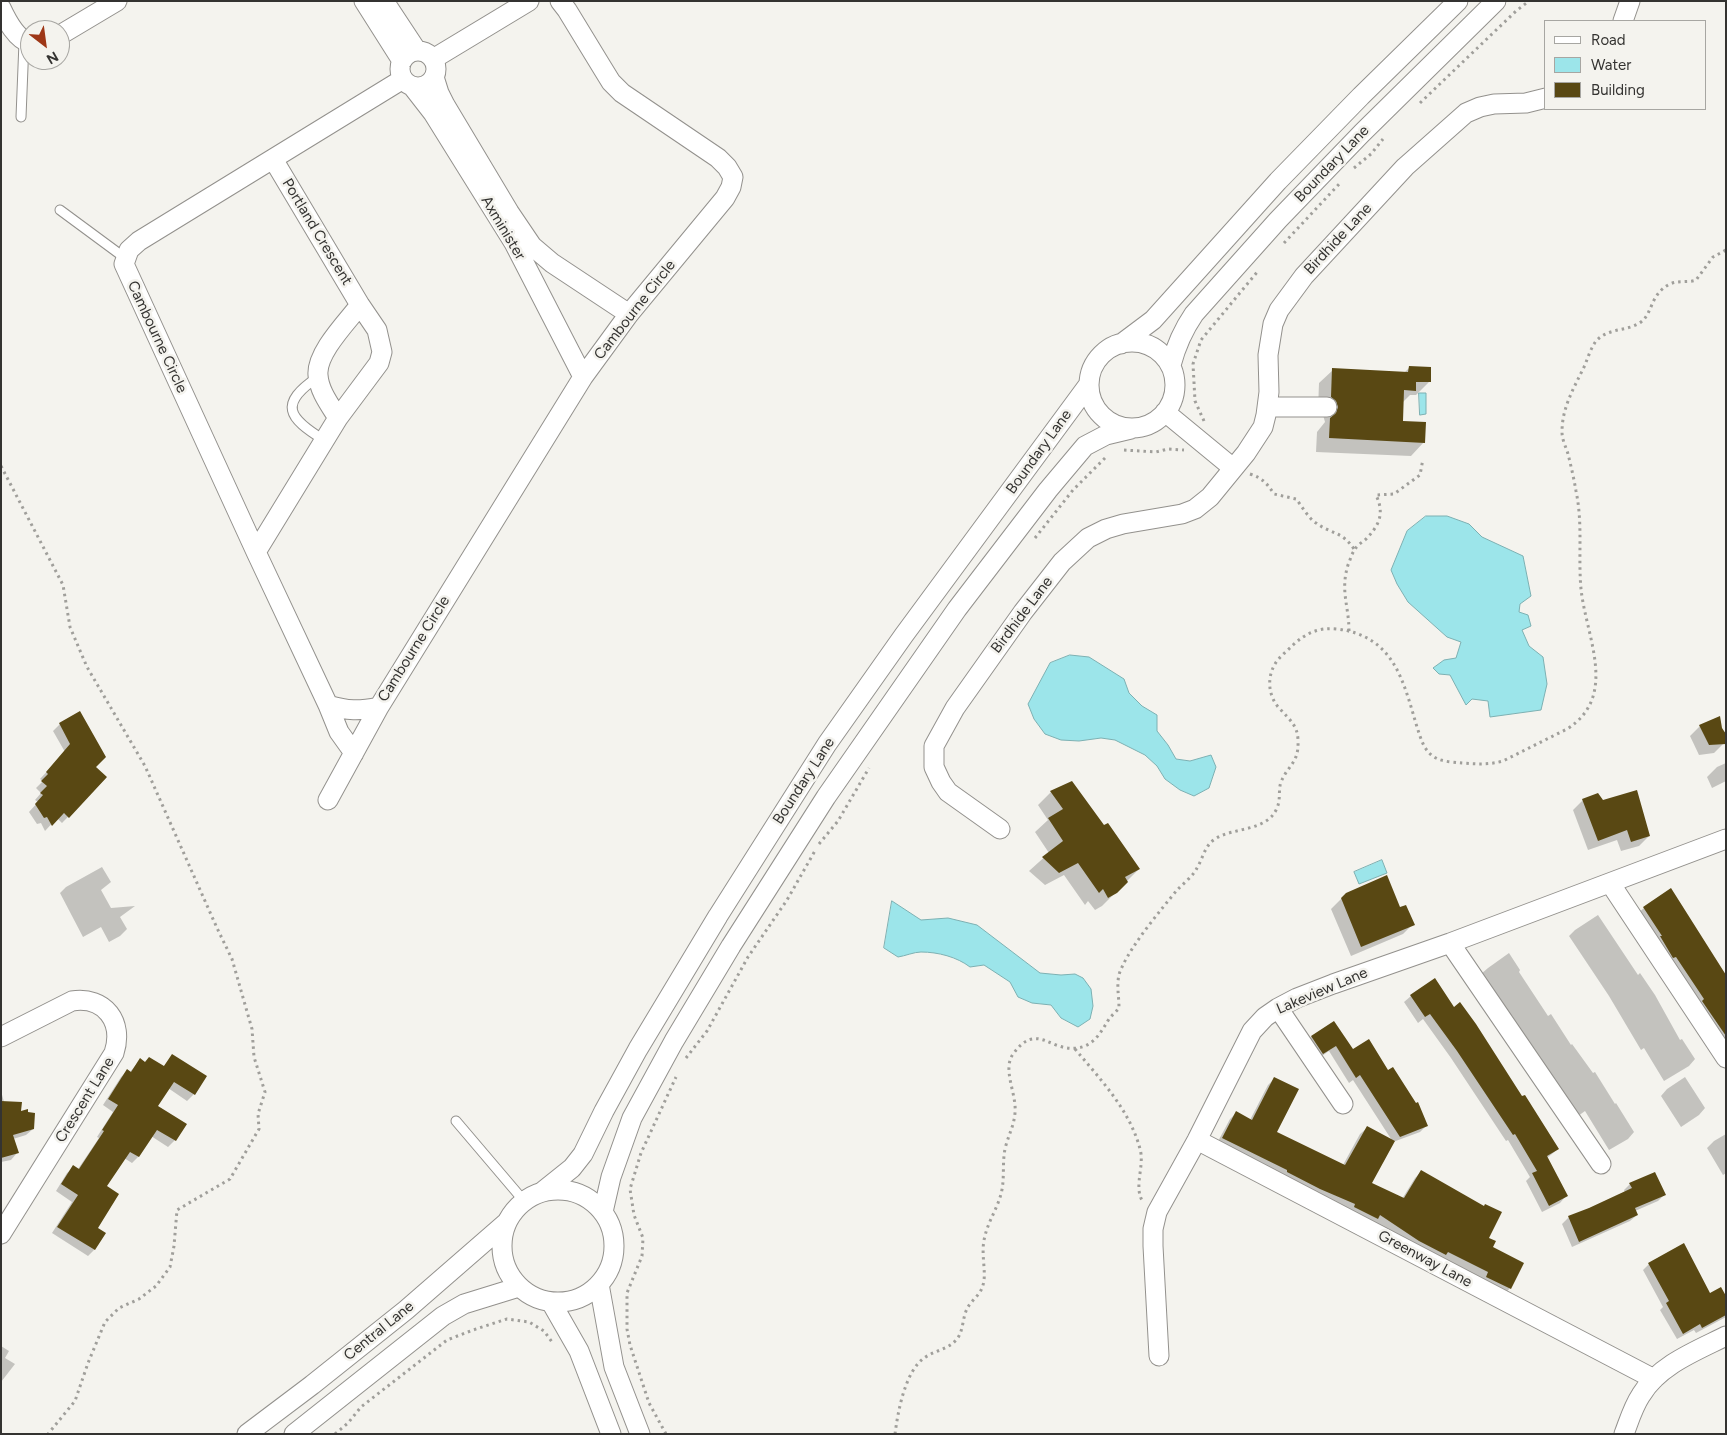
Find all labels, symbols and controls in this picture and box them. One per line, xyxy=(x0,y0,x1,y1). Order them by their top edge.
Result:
north arrow xyxy=(20,20,70,70)
legend xyxy=(1544,20,1707,110)
text: Road xyxy=(1591,31,1626,49)
text: N xyxy=(43,47,61,68)
text: Water xyxy=(1591,56,1631,74)
text: Building xyxy=(1591,81,1645,99)
street label: Boundary Lane xyxy=(1291,122,1373,206)
street label: Portland Crescent xyxy=(278,175,356,289)
street label: Axminister xyxy=(477,193,529,263)
street label: Birdhide Lane xyxy=(1300,200,1376,278)
street label: Cambourne Circle xyxy=(591,257,679,363)
street label: Cambourne Circle xyxy=(123,278,191,396)
street label: Boundary Lane xyxy=(1002,406,1076,498)
street label: Birdhide Lane xyxy=(987,573,1057,657)
street label: Cambourne Circle xyxy=(374,593,454,705)
street label: Boundary Lane xyxy=(769,734,839,828)
street label: Lakeview Lane xyxy=(1274,964,1370,1018)
street label: Crescent Lane xyxy=(52,1054,118,1146)
street label: Greenway Lane xyxy=(1375,1227,1475,1291)
street label: Central Lane xyxy=(340,1297,418,1365)

